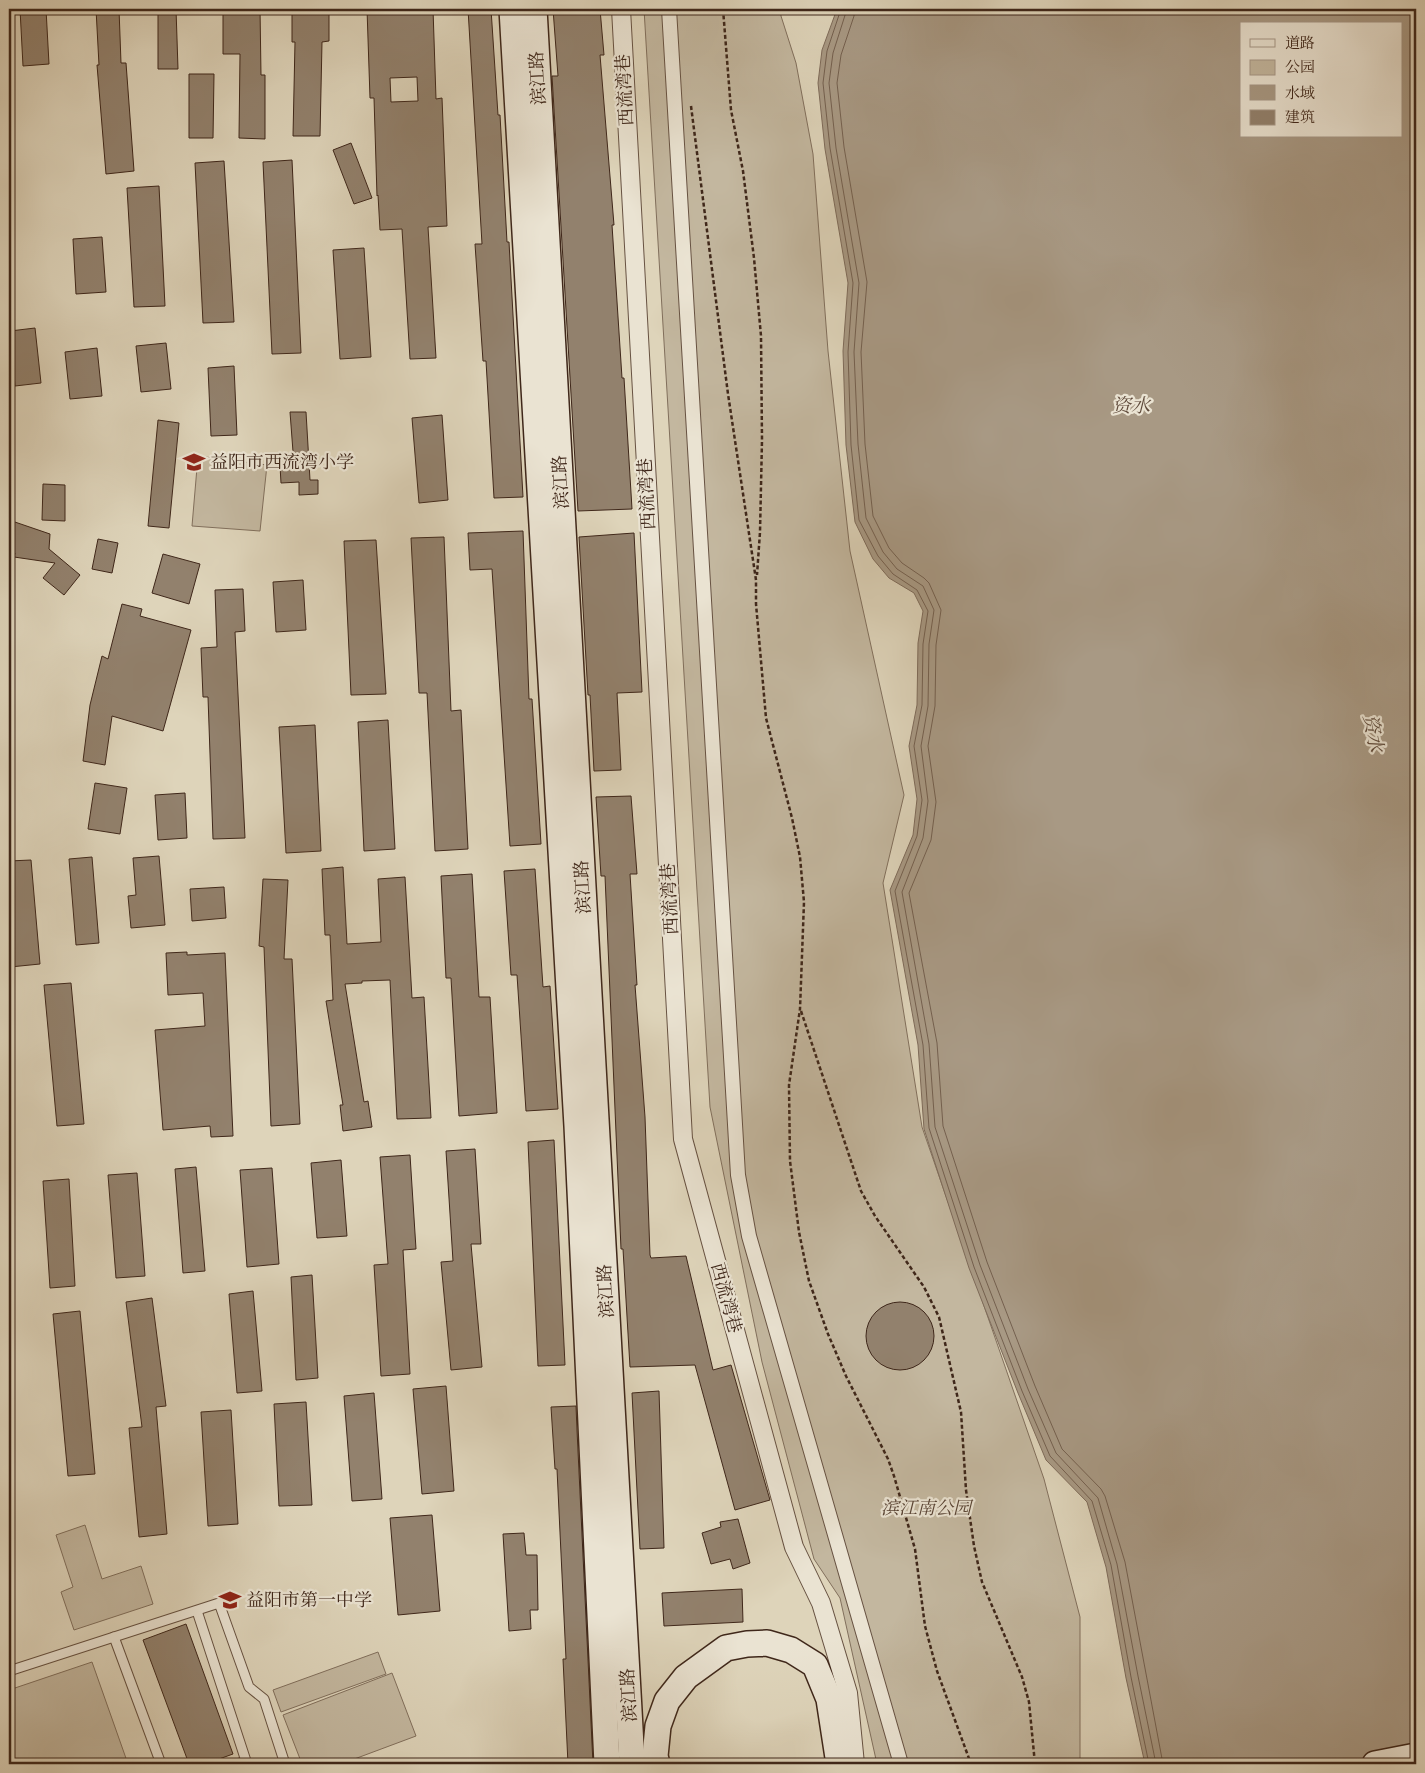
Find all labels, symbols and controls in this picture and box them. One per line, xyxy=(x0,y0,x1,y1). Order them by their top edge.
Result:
legend xyxy=(1240,22,1402,138)
text: 道路 xyxy=(1285,33,1315,53)
street label: 滨江路 xyxy=(524,50,552,106)
street label: 西流湾巷 xyxy=(611,53,639,127)
text: 公园 xyxy=(1285,57,1315,77)
text: 水域 xyxy=(1285,83,1315,103)
text: 建筑 xyxy=(1285,107,1315,127)
water label: 资水 xyxy=(1112,393,1152,419)
school or university icon: 益阳市西流湾小学 xyxy=(181,449,207,475)
place label: 益阳市西流湾小学 xyxy=(210,450,354,475)
street label: 滨江路 xyxy=(547,454,575,510)
street label: 西流湾巷 xyxy=(633,457,661,531)
water label: 资水 xyxy=(1357,712,1390,756)
street label: 滨江路 xyxy=(569,859,597,915)
street label: 西流湾巷 xyxy=(656,862,684,936)
street label: 西流湾巷 xyxy=(705,1260,747,1336)
street label: 滨江路 xyxy=(592,1263,620,1319)
park label: 滨江南公园 xyxy=(881,1496,974,1521)
school or university icon: 益阳市第一中学 xyxy=(217,1587,243,1613)
place label: 益阳市第一中学 xyxy=(246,1588,372,1613)
street label: 滨江路 xyxy=(615,1667,643,1723)

